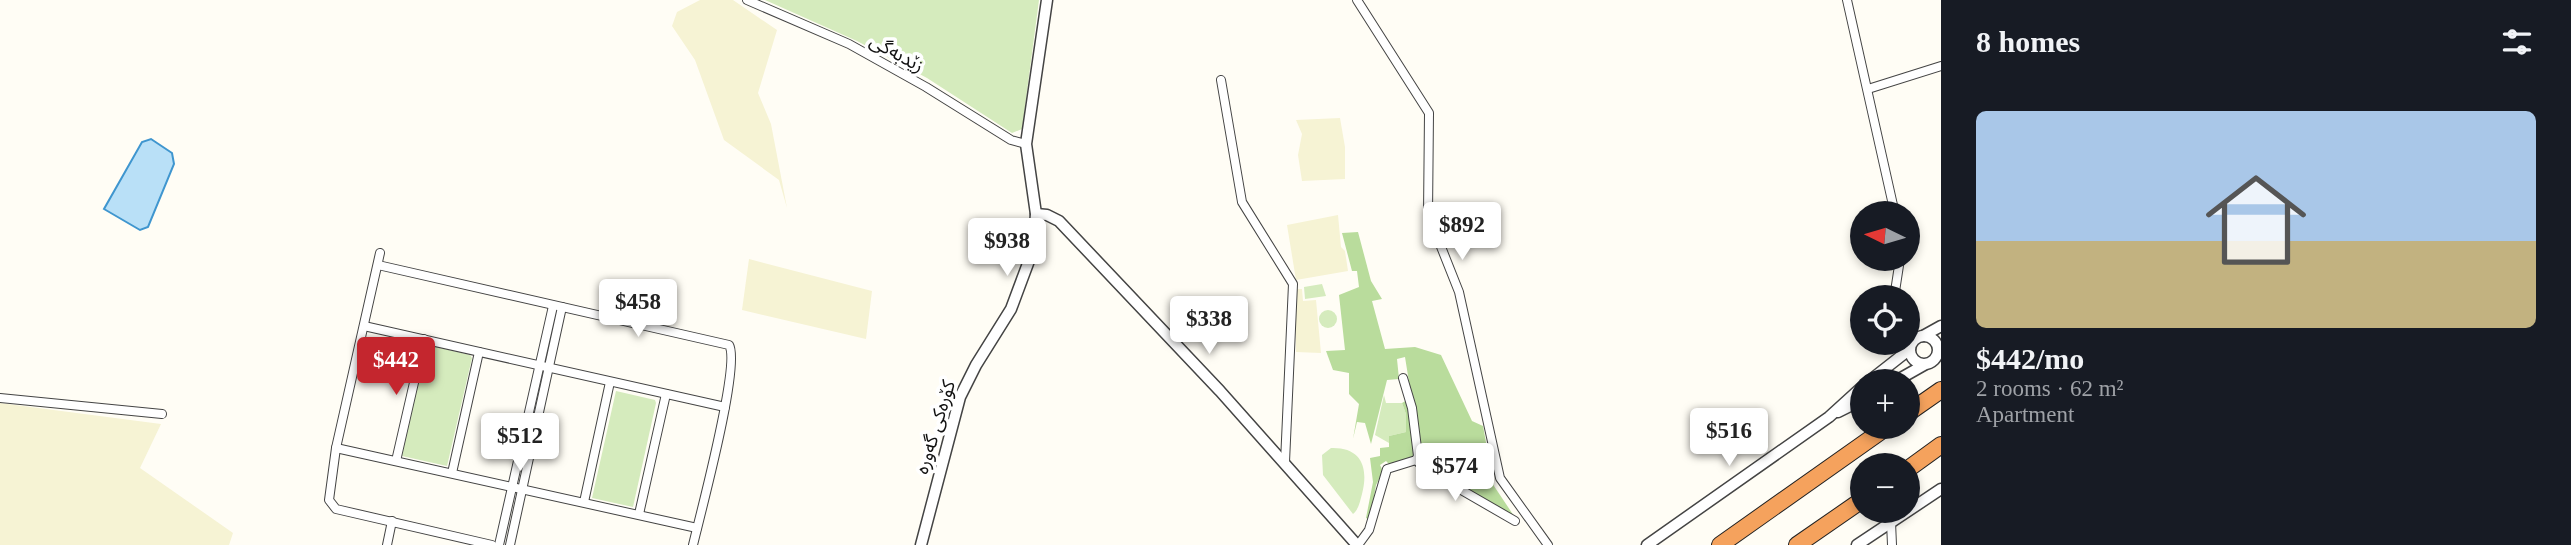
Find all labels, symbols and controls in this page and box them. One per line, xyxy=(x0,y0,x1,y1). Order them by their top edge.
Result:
icon: filters xyxy=(2498,23,2536,61)
text: 8 homes xyxy=(1976,25,2080,58)
street label: زێدبەگی xyxy=(866,30,928,77)
icon: home xyxy=(2193,157,2319,283)
north arrow xyxy=(1850,201,1920,271)
map controls xyxy=(1850,201,1920,523)
pin: $892 xyxy=(1421,202,1503,262)
text: $892 xyxy=(1439,212,1485,237)
pin: $938 xyxy=(966,218,1048,278)
text: $938 xyxy=(984,228,1030,253)
pin: $458 xyxy=(597,280,679,339)
button: locate xyxy=(1850,285,1920,355)
text: $458 xyxy=(615,289,661,314)
pin: $338 xyxy=(1168,296,1250,356)
text: $338 xyxy=(1186,306,1232,331)
pin: $442 xyxy=(355,338,437,397)
text: $442/mo xyxy=(1976,342,2084,375)
text: $442 xyxy=(373,347,419,372)
button: + xyxy=(1850,369,1920,439)
text: 2 rooms · 62 m² xyxy=(1976,376,2123,401)
street label: کۆرەکی گەورە xyxy=(911,377,960,477)
text: Apartment xyxy=(1976,402,2074,427)
pin: $516 xyxy=(1688,408,1770,468)
pin: $512 xyxy=(479,414,561,473)
text: $516 xyxy=(1706,418,1752,443)
text: $512 xyxy=(497,423,543,448)
pin: $574 xyxy=(1414,444,1496,503)
text: $574 xyxy=(1432,453,1478,478)
button: − xyxy=(1850,453,1920,523)

